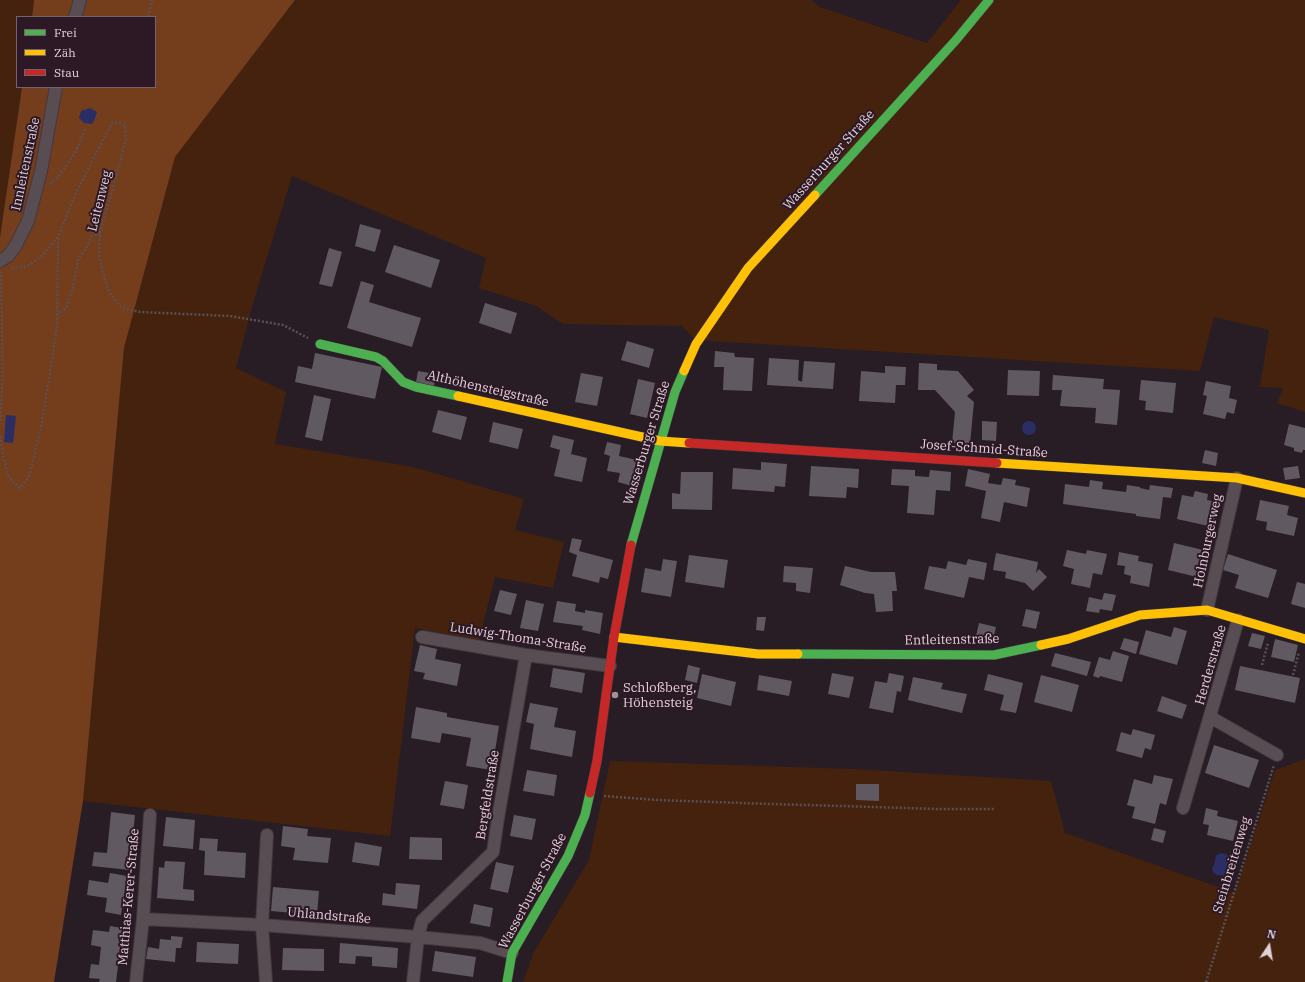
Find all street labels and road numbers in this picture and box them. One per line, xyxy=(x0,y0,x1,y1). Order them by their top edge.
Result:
street label: Wasserburger Straße xyxy=(780,107,878,213)
street label: Innleitenstraße xyxy=(9,116,43,212)
street label: Leitenweg xyxy=(85,169,115,233)
street label: Althöhensteigstraße xyxy=(426,367,550,411)
street label: Wasserburger Straße xyxy=(621,379,673,507)
street label: Josef-Schmid-Straße xyxy=(920,437,1048,461)
street label: Holnburgerweg xyxy=(1190,493,1226,589)
street label: Ludwig-Thoma-Straße xyxy=(449,620,587,656)
street label: Herderstraße xyxy=(1192,623,1230,707)
street label: Entleitenstraße xyxy=(904,631,1000,649)
street label: Bergfeldstraße xyxy=(473,749,503,841)
street label: Steinbreitenweg xyxy=(1210,815,1254,915)
street label: Matthias-Kerer-Straße xyxy=(115,828,143,966)
street label: Wasserburger Straße xyxy=(496,830,570,952)
street label: Uhlandstraße xyxy=(287,905,371,927)

